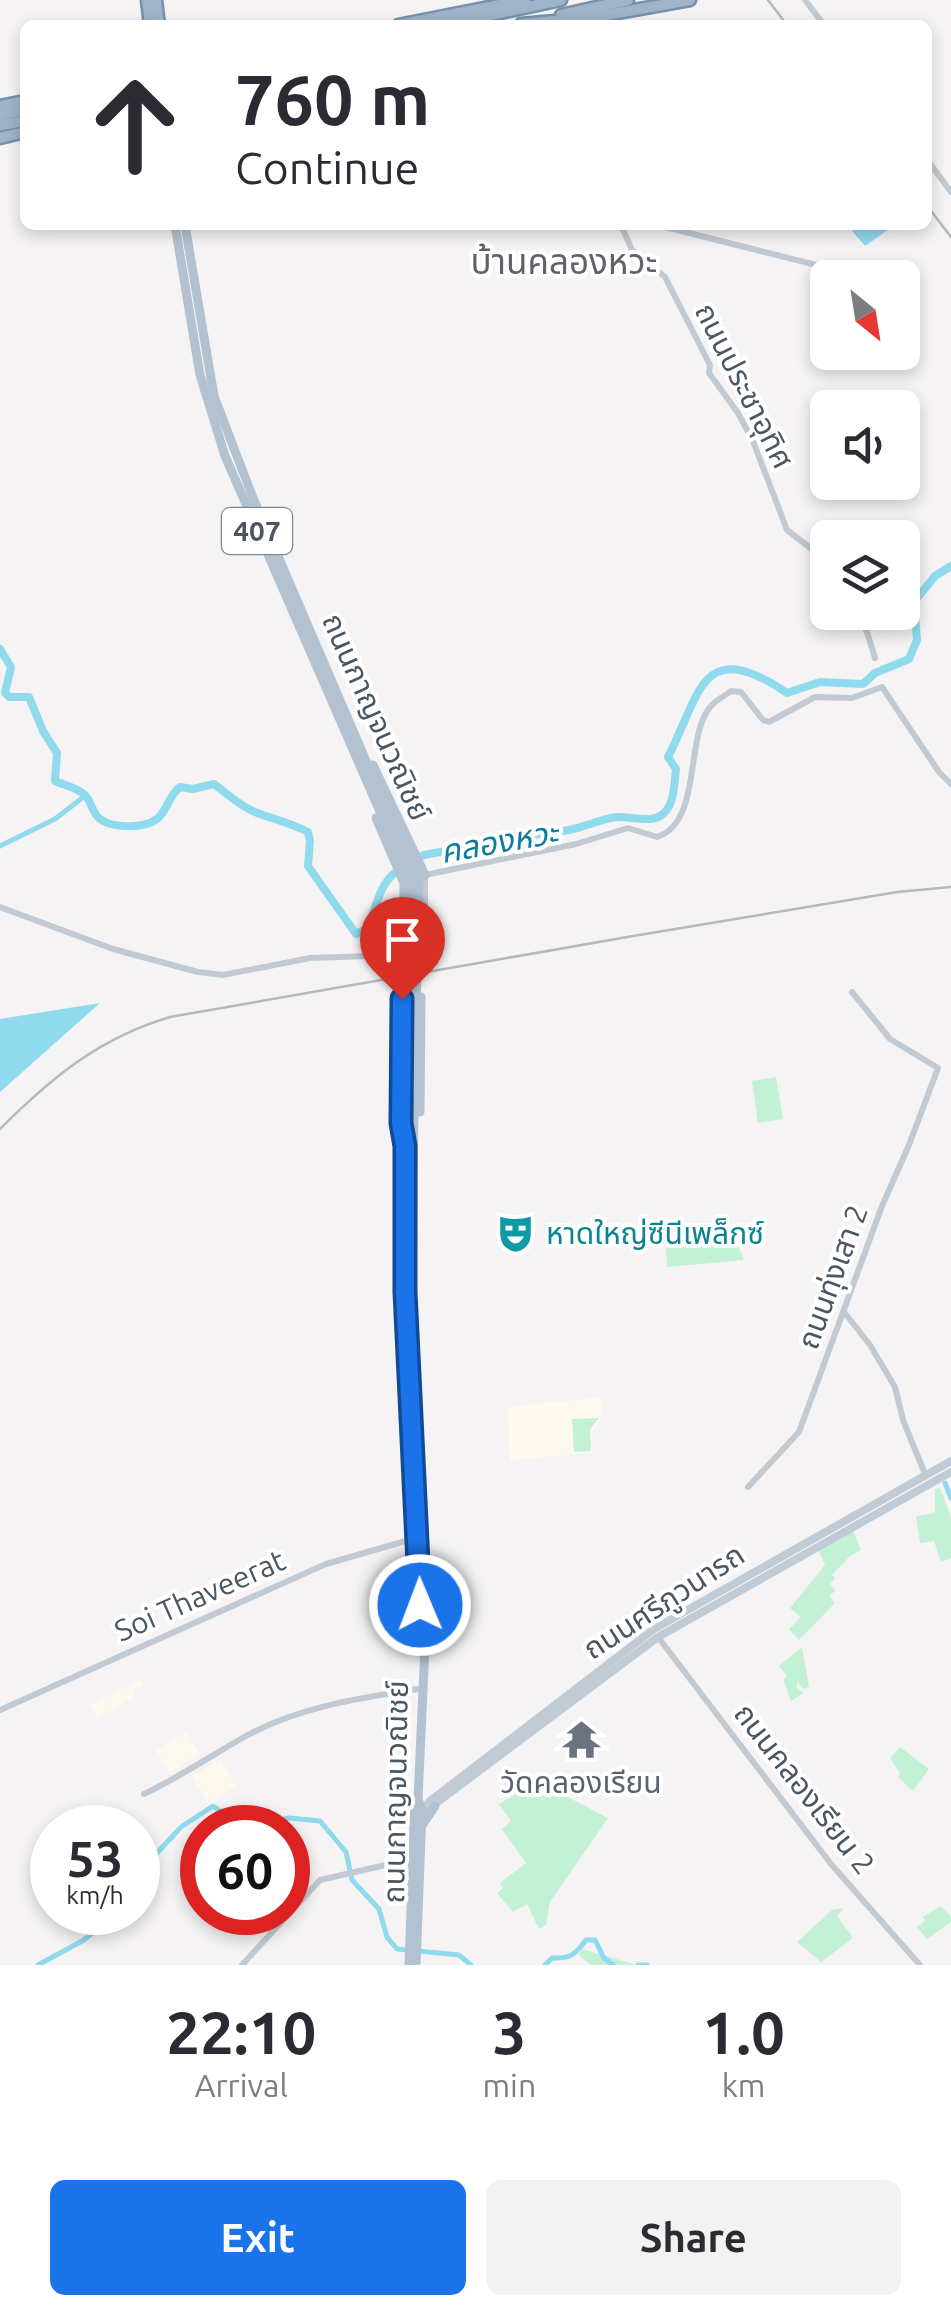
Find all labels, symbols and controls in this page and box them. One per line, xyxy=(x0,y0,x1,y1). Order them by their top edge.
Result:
icon: ahead xyxy=(70,60,200,190)
text: 760 m xyxy=(235,60,430,138)
text: Continue xyxy=(235,142,419,193)
district label: บ้านคลองหวะ xyxy=(471,241,657,281)
north arrow xyxy=(810,260,920,370)
map controls xyxy=(810,260,920,630)
street label: ถนนประชาอุทิศ xyxy=(687,297,801,475)
button: sound xyxy=(810,390,920,500)
road number: 407 xyxy=(222,508,292,554)
button: layers xyxy=(810,520,920,630)
street label: ถนนกาญจนวณิชย์ xyxy=(316,608,438,826)
water label: คลองหวะ xyxy=(437,813,563,869)
pin xyxy=(360,897,445,1000)
icon: arrive xyxy=(375,912,430,967)
street label: ถนนทุ่งเสา 2 xyxy=(790,1200,876,1354)
theatre icon: หาดใหญ่ซีนีเพล็กซ์ xyxy=(495,1213,537,1255)
place label: หาดใหญ่ซีนีเพล็กซ์ xyxy=(546,1216,765,1250)
street label: ถนนศรีภูวนารถ xyxy=(577,1537,751,1667)
street label: Soi Thaveerat xyxy=(109,1542,290,1648)
position arrow xyxy=(368,1553,472,1657)
street label: ถนนกาญจนวณิชย์ xyxy=(376,1680,414,1904)
street label: ถนนคลองเรียน 2 xyxy=(728,1696,882,1880)
temple icon: วัดคลองเรียน xyxy=(560,1718,602,1760)
place label: วัดคลองเรียน xyxy=(500,1765,662,1799)
speed limit sign: 60 xyxy=(180,1805,310,1935)
text: 53 xyxy=(67,1830,123,1886)
text: km/h xyxy=(66,1881,124,1909)
text: 22:10 xyxy=(166,1998,316,2065)
text: 3 xyxy=(492,1998,526,2065)
text: 1.0 xyxy=(702,1998,785,2065)
text: Arrival xyxy=(195,2067,288,2103)
text: min xyxy=(483,2067,536,2103)
text: km xyxy=(722,2067,765,2103)
button: Exit xyxy=(50,2180,466,2295)
button: Share xyxy=(486,2180,901,2295)

